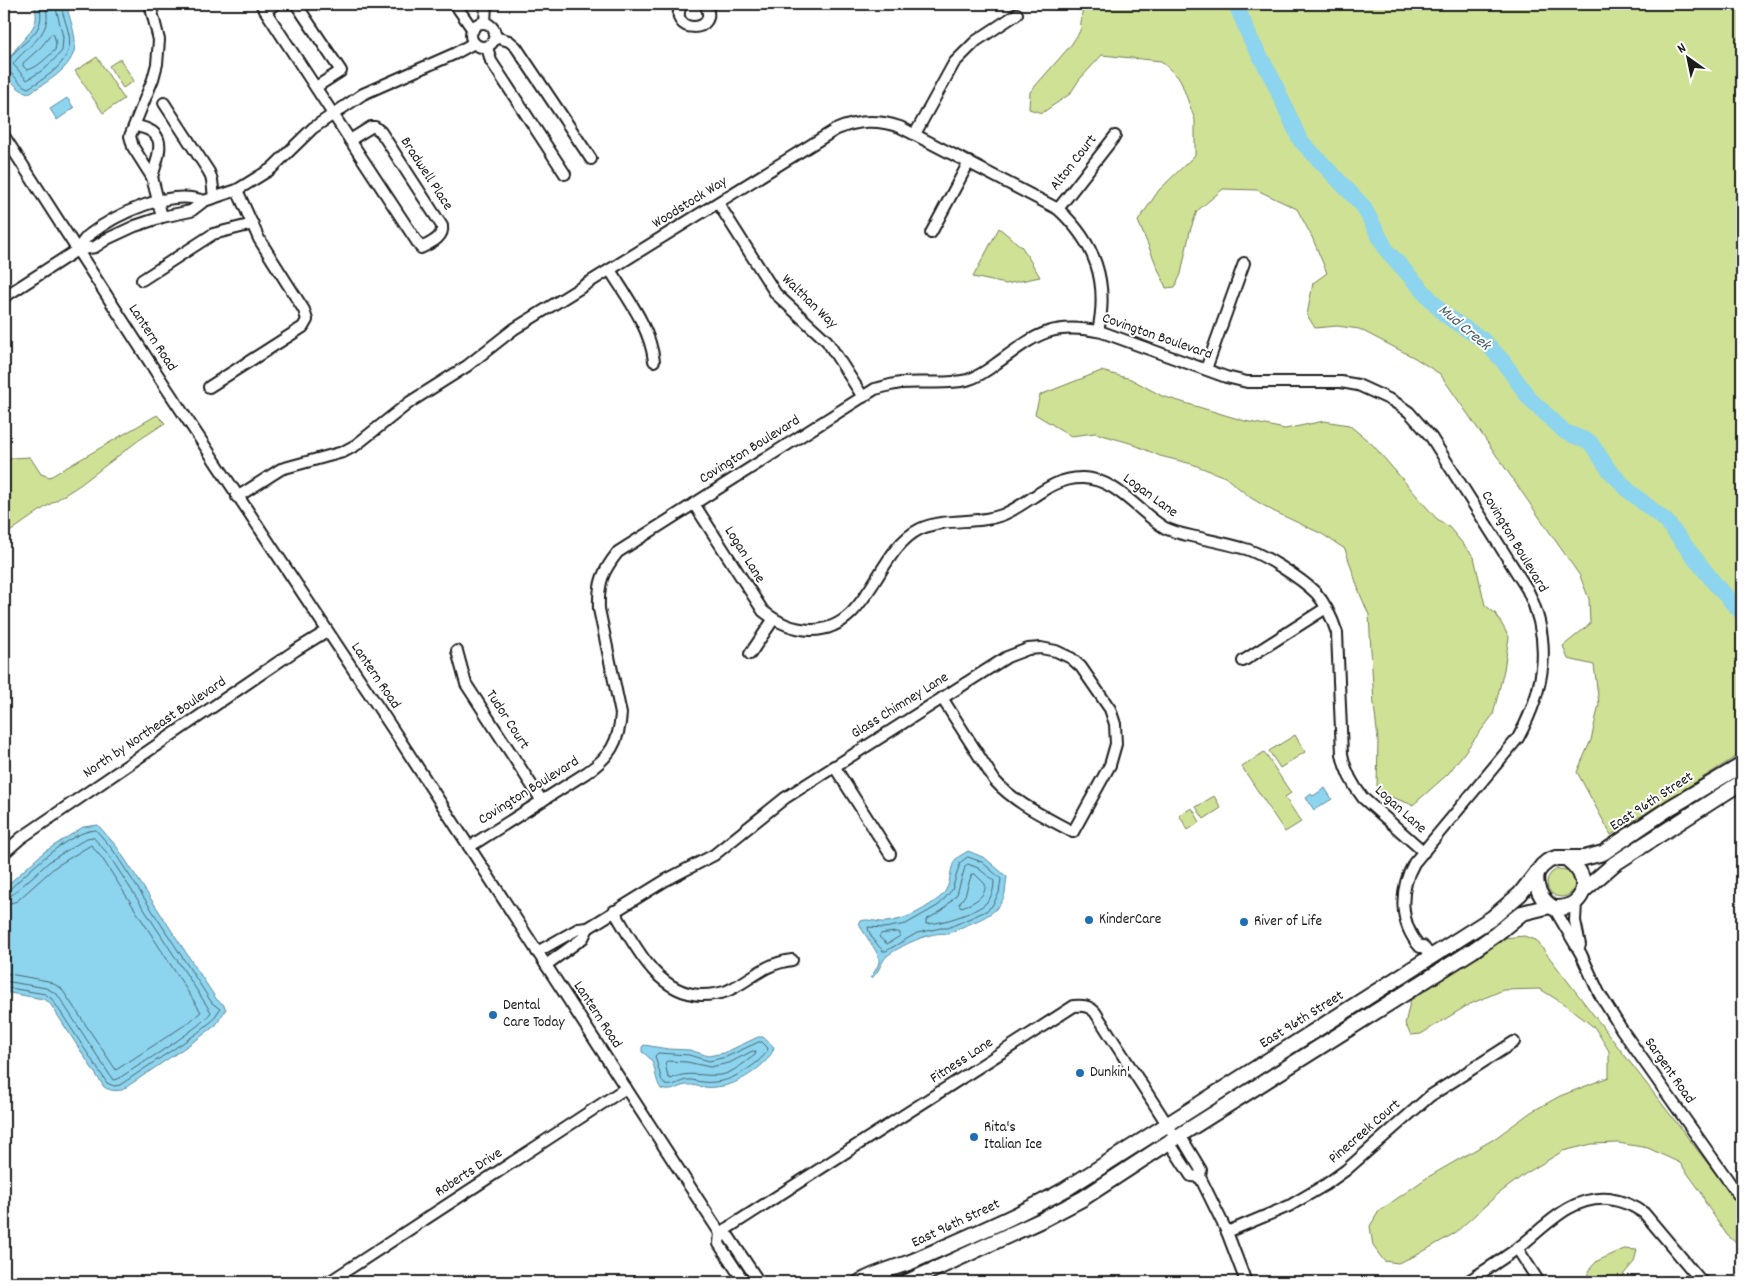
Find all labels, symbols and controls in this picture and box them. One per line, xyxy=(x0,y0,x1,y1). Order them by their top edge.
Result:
north arrow xyxy=(1664,32,1714,82)
text: N xyxy=(1674,38,1690,59)
street label: Alton Court xyxy=(1045,130,1103,196)
street label: Bradwell Place xyxy=(394,133,458,215)
street label: Woodstock Way xyxy=(648,171,733,235)
street label: Walthan Way xyxy=(776,270,843,335)
water label: Mud Creek xyxy=(1433,299,1496,358)
street label: Lantern Road xyxy=(122,300,182,376)
street label: Covington Boulevard xyxy=(1099,308,1215,366)
street label: Covington Boulevard xyxy=(695,410,805,490)
street label: Logan Lane xyxy=(1118,468,1182,524)
street label: Covington Boulevard xyxy=(1475,487,1553,597)
street label: Logan Lane xyxy=(718,522,770,588)
street label: Lantern Road xyxy=(345,638,405,714)
street label: Glass Chimney Lane xyxy=(847,667,953,745)
street label: North by Northeast Boulevard xyxy=(79,672,231,784)
street label: Tudor Court xyxy=(480,686,535,754)
street label: Covington Boulevard xyxy=(474,751,584,831)
street label: East 96th Street xyxy=(1606,766,1698,837)
street label: Logan Lane xyxy=(1369,781,1431,840)
place label: KinderCare xyxy=(1099,909,1162,931)
place label: River of Life xyxy=(1254,911,1322,933)
marker: KinderCare xyxy=(1083,914,1095,926)
marker: River of Life xyxy=(1238,916,1250,928)
street label: Lantern Road xyxy=(567,977,627,1053)
street label: East 96th Street xyxy=(1256,985,1349,1055)
place label: Dental Care Today xyxy=(503,995,565,1034)
marker: Dental Care Today xyxy=(487,1009,499,1021)
street label: Fitness Lane xyxy=(926,1032,998,1090)
street label: Sargent Road xyxy=(1638,1033,1700,1109)
place label: Dunkin' xyxy=(1090,1062,1130,1084)
marker: Dunkin' xyxy=(1074,1067,1086,1079)
street label: Pinecreek Court xyxy=(1324,1094,1406,1170)
place label: Rita's Italian Ice xyxy=(984,1117,1043,1156)
marker: Rita's Italian Ice xyxy=(968,1131,980,1143)
street label: Roberts Drive xyxy=(431,1143,508,1203)
street label: East 96th Street xyxy=(908,1194,1004,1254)

